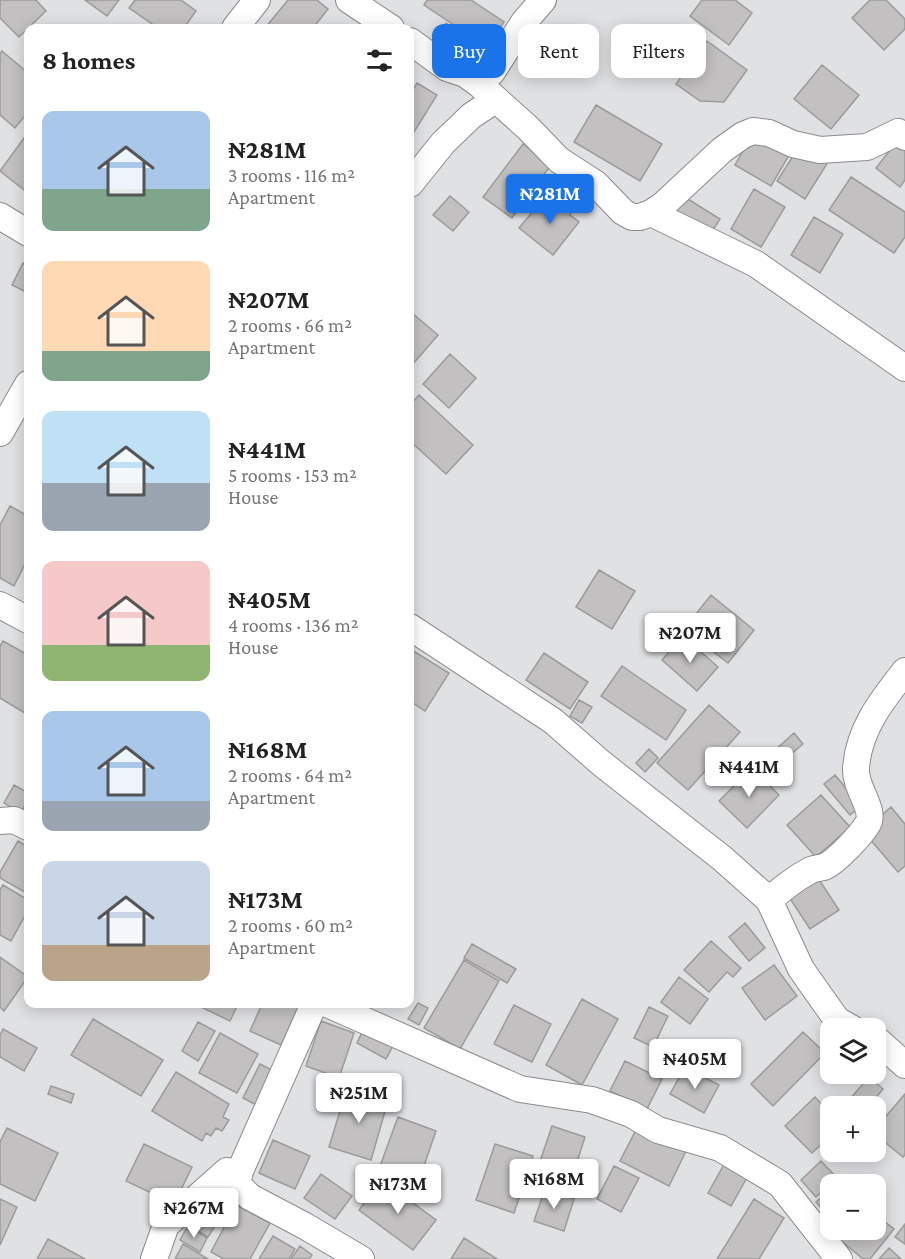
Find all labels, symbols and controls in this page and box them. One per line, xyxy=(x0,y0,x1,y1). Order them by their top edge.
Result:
chip: Buy xyxy=(432,24,506,78)
chip: Rent xyxy=(518,24,599,78)
chip: Filters xyxy=(611,24,706,78)
icon: filters xyxy=(363,44,396,77)
text: 8 homes xyxy=(42,46,135,75)
icon: home xyxy=(90,135,162,207)
text: ₦281M xyxy=(228,135,306,164)
text: 3 rooms · 116 m² xyxy=(228,164,355,186)
pin: ₦281M xyxy=(508,174,592,225)
text: ₦281M xyxy=(520,182,580,204)
text: Apartment xyxy=(228,186,315,208)
icon: home xyxy=(90,285,162,357)
text: ₦207M xyxy=(228,285,309,314)
text: 2 rooms · 66 m² xyxy=(228,314,352,336)
text: Apartment xyxy=(228,336,315,358)
icon: home xyxy=(90,435,162,507)
text: ₦441M xyxy=(228,435,306,464)
text: 5 rooms · 153 m² xyxy=(228,464,357,486)
text: House xyxy=(228,486,278,508)
icon: home xyxy=(90,585,162,657)
text: ₦405M xyxy=(228,585,311,614)
pin: ₦207M xyxy=(648,613,732,664)
text: 4 rooms · 136 m² xyxy=(228,614,359,636)
text: ₦207M xyxy=(659,621,721,643)
text: House xyxy=(228,636,278,658)
icon: home xyxy=(90,735,162,807)
text: ₦168M xyxy=(228,735,307,764)
pin: ₦441M xyxy=(707,747,791,798)
text: ₦441M xyxy=(719,755,779,777)
text: 2 rooms · 64 m² xyxy=(228,764,352,786)
text: Apartment xyxy=(228,786,315,808)
icon: home xyxy=(90,885,162,957)
text: ₦173M xyxy=(228,885,303,914)
text: 2 rooms · 60 m² xyxy=(228,914,353,936)
text: Apartment xyxy=(228,936,315,958)
map controls xyxy=(820,1018,886,1240)
button: layers xyxy=(820,1018,886,1084)
pin: ₦405M xyxy=(653,1039,737,1090)
text: ₦405M xyxy=(663,1047,727,1069)
pin: ₦251M xyxy=(317,1073,401,1124)
text: ₦251M xyxy=(330,1081,388,1103)
button: + xyxy=(820,1096,886,1162)
pin: ₦168M xyxy=(512,1159,596,1210)
pin: ₦173M xyxy=(356,1164,440,1215)
text: ₦168M xyxy=(524,1167,584,1189)
text: ₦173M xyxy=(369,1172,427,1194)
button: − xyxy=(820,1174,886,1240)
pin: ₦267M xyxy=(152,1188,236,1239)
text: ₦267M xyxy=(163,1196,225,1218)

